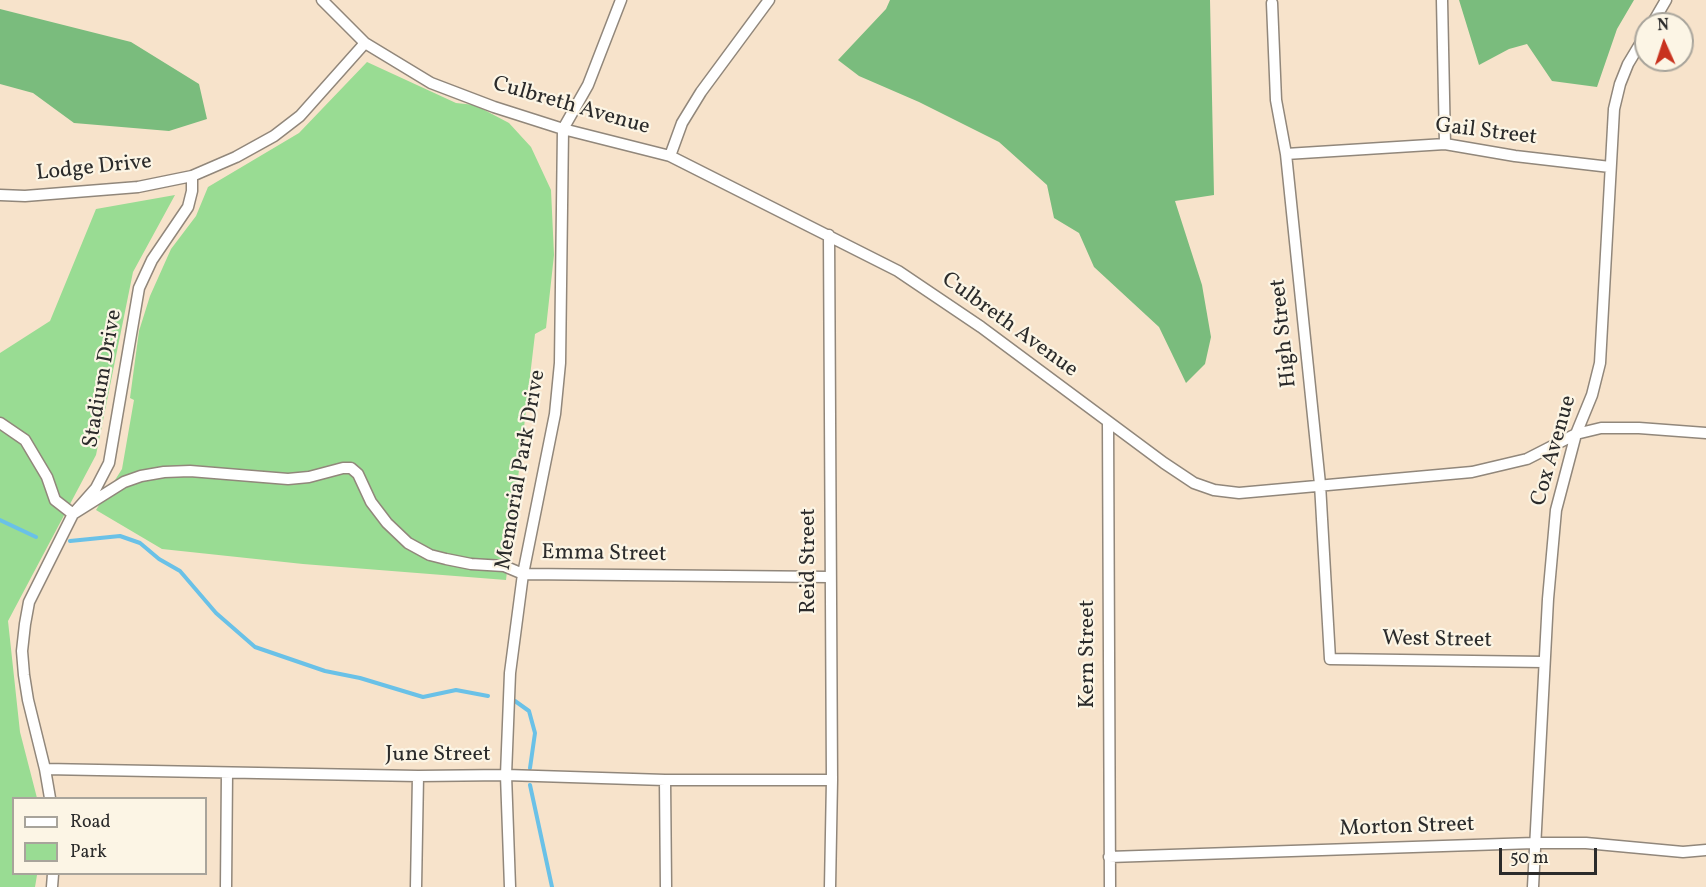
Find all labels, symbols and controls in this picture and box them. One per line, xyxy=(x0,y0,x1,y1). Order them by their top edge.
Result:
north arrow xyxy=(1634,12,1694,72)
text: N xyxy=(1657,15,1670,37)
street label: Culbreth Avenue xyxy=(489,72,653,142)
street label: Gail Street xyxy=(1434,114,1538,152)
street label: Lodge Drive xyxy=(35,150,153,188)
street label: Culbreth Avenue xyxy=(936,268,1082,384)
street label: High Street xyxy=(1266,277,1304,389)
street label: Stadium Drive xyxy=(79,308,129,450)
street label: Memorial Park Drive xyxy=(491,368,553,572)
street label: Cox Avenue xyxy=(1527,393,1583,509)
street label: Reid Street xyxy=(797,508,823,614)
street label: Emma Street xyxy=(541,541,667,569)
street label: Kern Street xyxy=(1076,600,1102,708)
street label: West Street xyxy=(1382,627,1492,655)
street label: June Street xyxy=(385,743,491,769)
legend xyxy=(12,797,207,875)
text: Road xyxy=(70,810,111,835)
street label: Morton Street xyxy=(1339,812,1475,844)
scale bar xyxy=(1502,836,1600,874)
text: Park xyxy=(70,840,107,865)
text: 50 m xyxy=(1510,846,1549,871)

